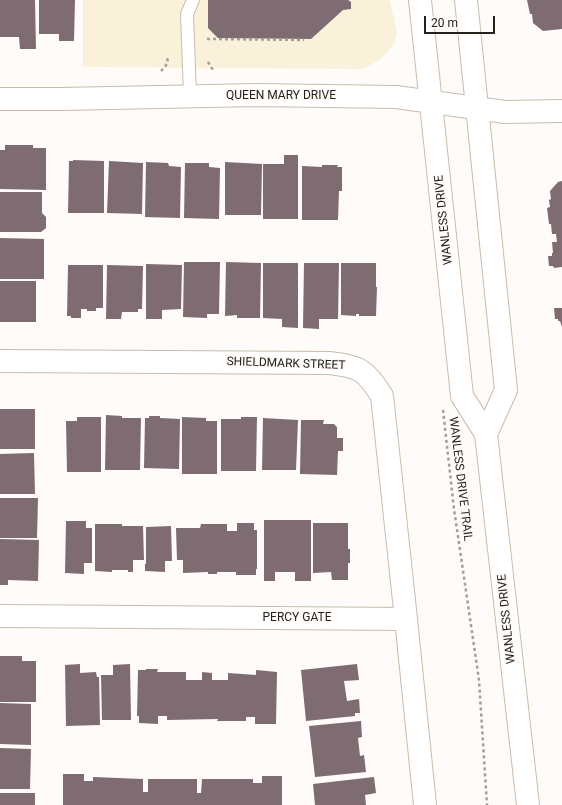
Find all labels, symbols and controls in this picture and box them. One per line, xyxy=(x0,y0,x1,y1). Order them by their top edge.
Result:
scale bar xyxy=(426,8,497,34)
text: 20 m xyxy=(431,16,458,30)
street label: QUEEN MARY DRIVE xyxy=(226,89,336,103)
street label: WANLESS DRIVE xyxy=(432,174,456,266)
street label: SHIELDMARK STREET xyxy=(226,355,346,373)
street label: WANLESS DRIVE TRAIL xyxy=(445,416,475,542)
street label: WANLESS DRIVE xyxy=(495,573,519,665)
street label: PERCY GATE xyxy=(262,611,332,625)

